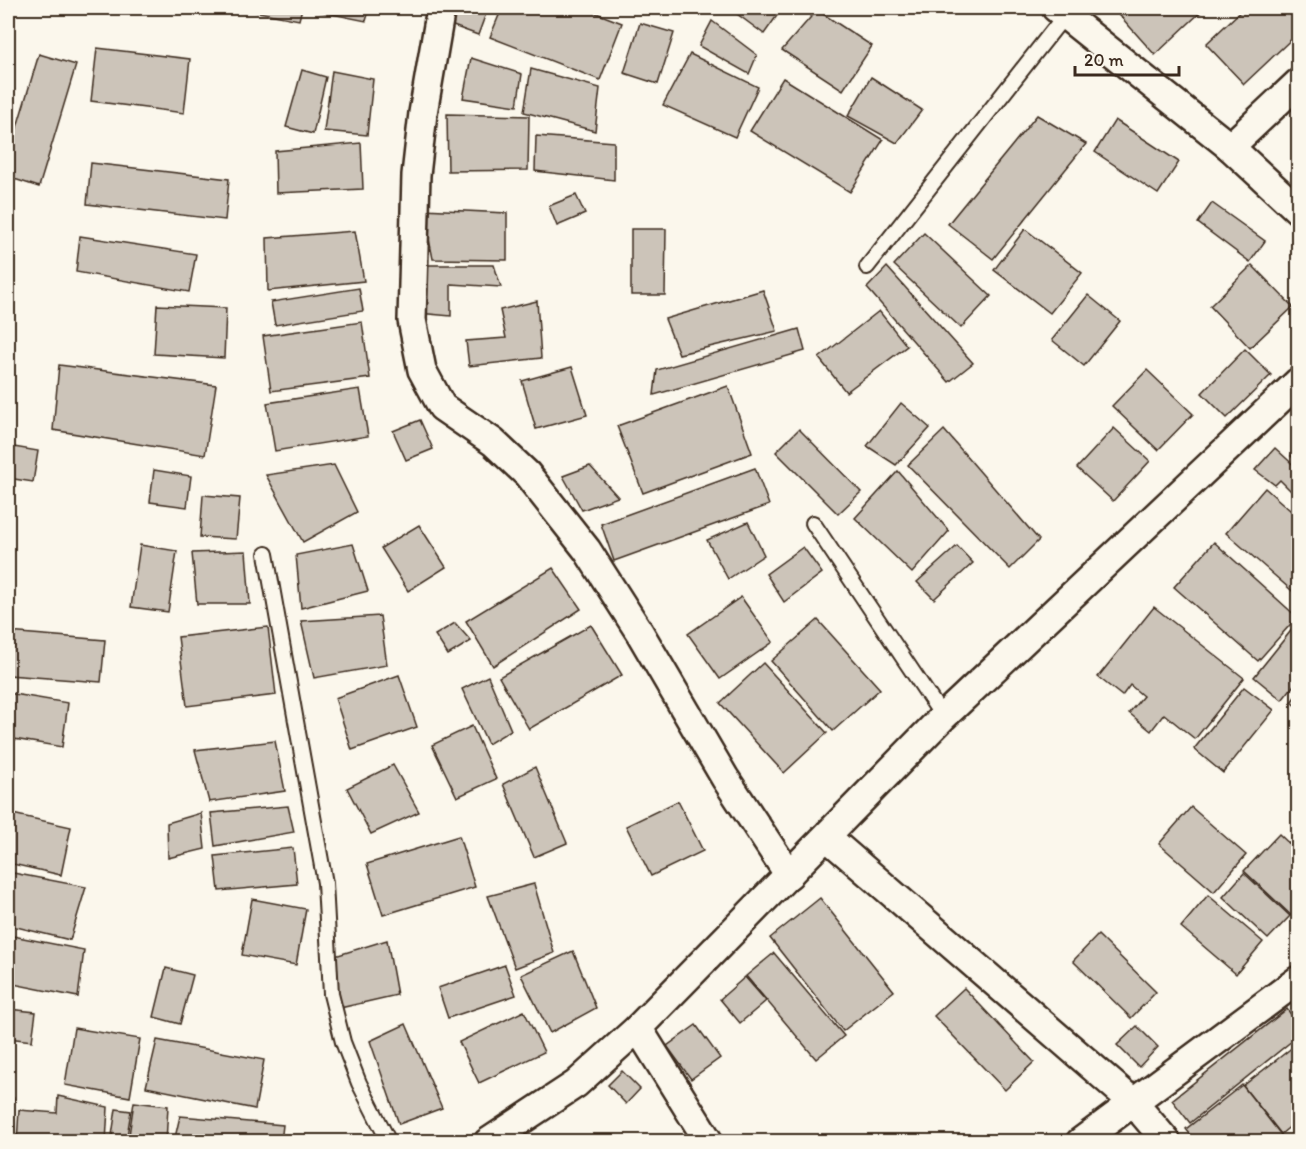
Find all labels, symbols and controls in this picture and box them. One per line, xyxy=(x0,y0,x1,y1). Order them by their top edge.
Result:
scale bar xyxy=(1075,39,1178,77)
text: 20 m xyxy=(1084,49,1124,71)

